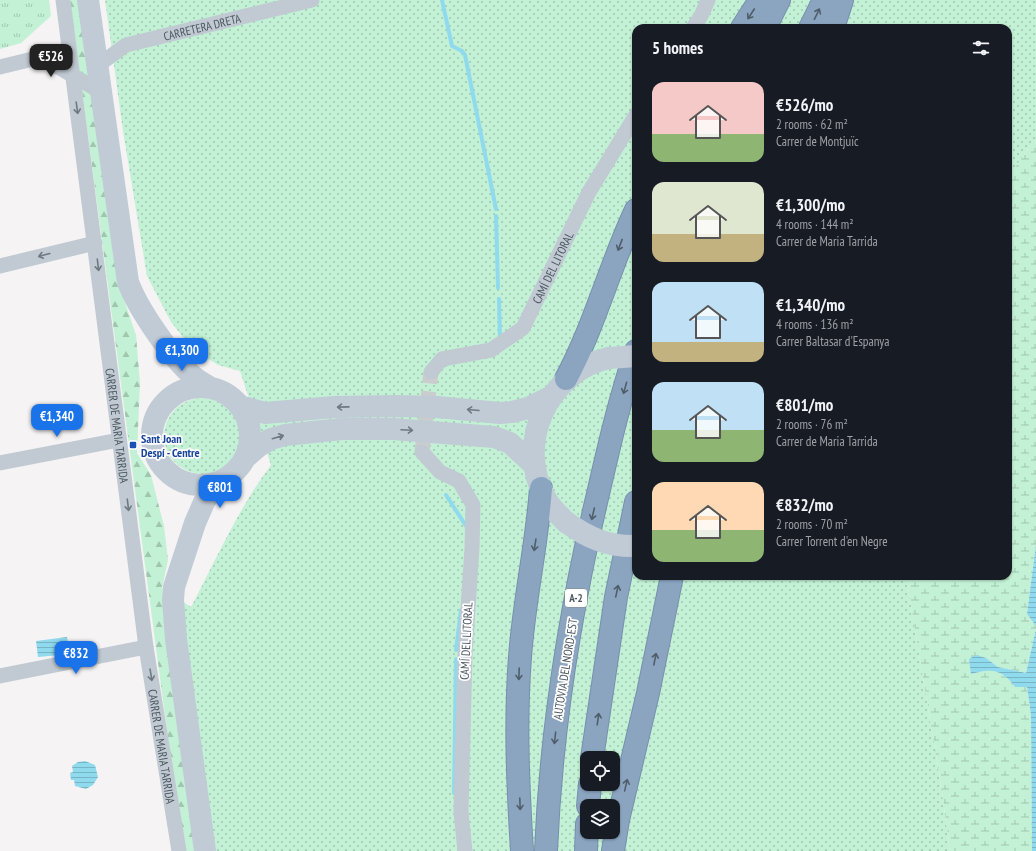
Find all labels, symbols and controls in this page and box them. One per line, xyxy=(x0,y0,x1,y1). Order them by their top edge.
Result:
one-way arrow xyxy=(747,8,755,19)
one-way arrow xyxy=(814,8,821,20)
street label: CARRETERA DRETA xyxy=(162,10,242,43)
text: 5 homes xyxy=(652,37,703,59)
icon: filters xyxy=(970,37,992,59)
pin: €526 xyxy=(27,44,75,78)
text: €526 xyxy=(39,48,63,65)
text: €526/mo xyxy=(776,94,833,116)
icon: home xyxy=(684,98,732,146)
one-way arrow xyxy=(73,101,81,114)
text: 2 rooms · 62 m² xyxy=(776,116,848,133)
text: Carrer de Montjuïc xyxy=(776,133,859,150)
text: €1,300/mo xyxy=(776,194,845,216)
icon: home xyxy=(684,198,732,246)
text: 4 rooms · 144 m² xyxy=(776,216,854,233)
street label: CAMÍ DEL LITORAL xyxy=(529,229,576,306)
text: Carrer de Maria Tarrida xyxy=(776,233,878,250)
one-way arrow xyxy=(616,239,624,251)
one-way arrow xyxy=(37,252,50,259)
one-way arrow xyxy=(94,258,102,271)
text: €1,340/mo xyxy=(776,294,845,316)
icon: home xyxy=(684,298,732,346)
text: 4 rooms · 136 m² xyxy=(776,316,854,333)
text: Carrer Baltasar d'Espanya xyxy=(776,333,889,350)
pin: €1,300 xyxy=(149,338,215,372)
text: €1,300 xyxy=(165,342,199,359)
street label: CARRER DE MARIA TARRIDA xyxy=(103,367,132,484)
one-way arrow xyxy=(621,381,628,394)
text: €801/mo xyxy=(776,394,833,416)
icon: home xyxy=(684,398,732,446)
one-way arrow xyxy=(337,403,350,411)
pin: €1,340 xyxy=(24,404,90,438)
one-way arrow xyxy=(467,406,480,414)
text: €1,340 xyxy=(40,408,74,425)
text: 2 rooms · 76 m² xyxy=(776,416,848,433)
one-way arrow xyxy=(400,426,413,433)
place label: Sant Joan Despí - Centre xyxy=(141,431,200,460)
one-way arrow xyxy=(271,433,284,440)
text: Carrer de Maria Tarrida xyxy=(776,433,878,450)
marker: Sant Joan Despí - Centre xyxy=(128,440,138,450)
pin: €801 xyxy=(196,475,244,509)
text: €801 xyxy=(208,479,232,496)
text: €832/mo xyxy=(776,494,833,516)
one-way arrow xyxy=(124,498,132,511)
icon: home xyxy=(684,498,732,546)
one-way arrow xyxy=(589,507,597,520)
text: 2 rooms · 70 m² xyxy=(776,516,848,533)
text: Carrer Torrent d'en Negre xyxy=(776,533,888,550)
one-way arrow xyxy=(531,538,539,551)
one-way arrow xyxy=(614,585,622,598)
road number: A-2 xyxy=(565,589,587,607)
street label: CAMÍ DEL LITORAL xyxy=(456,602,476,680)
street label: AUTOVIA DEL NORD-EST xyxy=(550,617,580,721)
pin: €832 xyxy=(52,641,100,675)
text: €832 xyxy=(64,645,88,662)
one-way arrow xyxy=(652,653,660,666)
one-way arrow xyxy=(515,667,523,680)
one-way arrow xyxy=(147,668,155,681)
street label: CARRER DE MARIA TARRIDA xyxy=(145,688,179,805)
one-way arrow xyxy=(594,713,601,726)
one-way arrow xyxy=(551,732,558,745)
map controls xyxy=(580,751,620,839)
button: locate xyxy=(580,751,620,791)
one-way arrow xyxy=(622,779,630,792)
one-way arrow xyxy=(516,797,524,810)
button: layers xyxy=(580,799,620,839)

